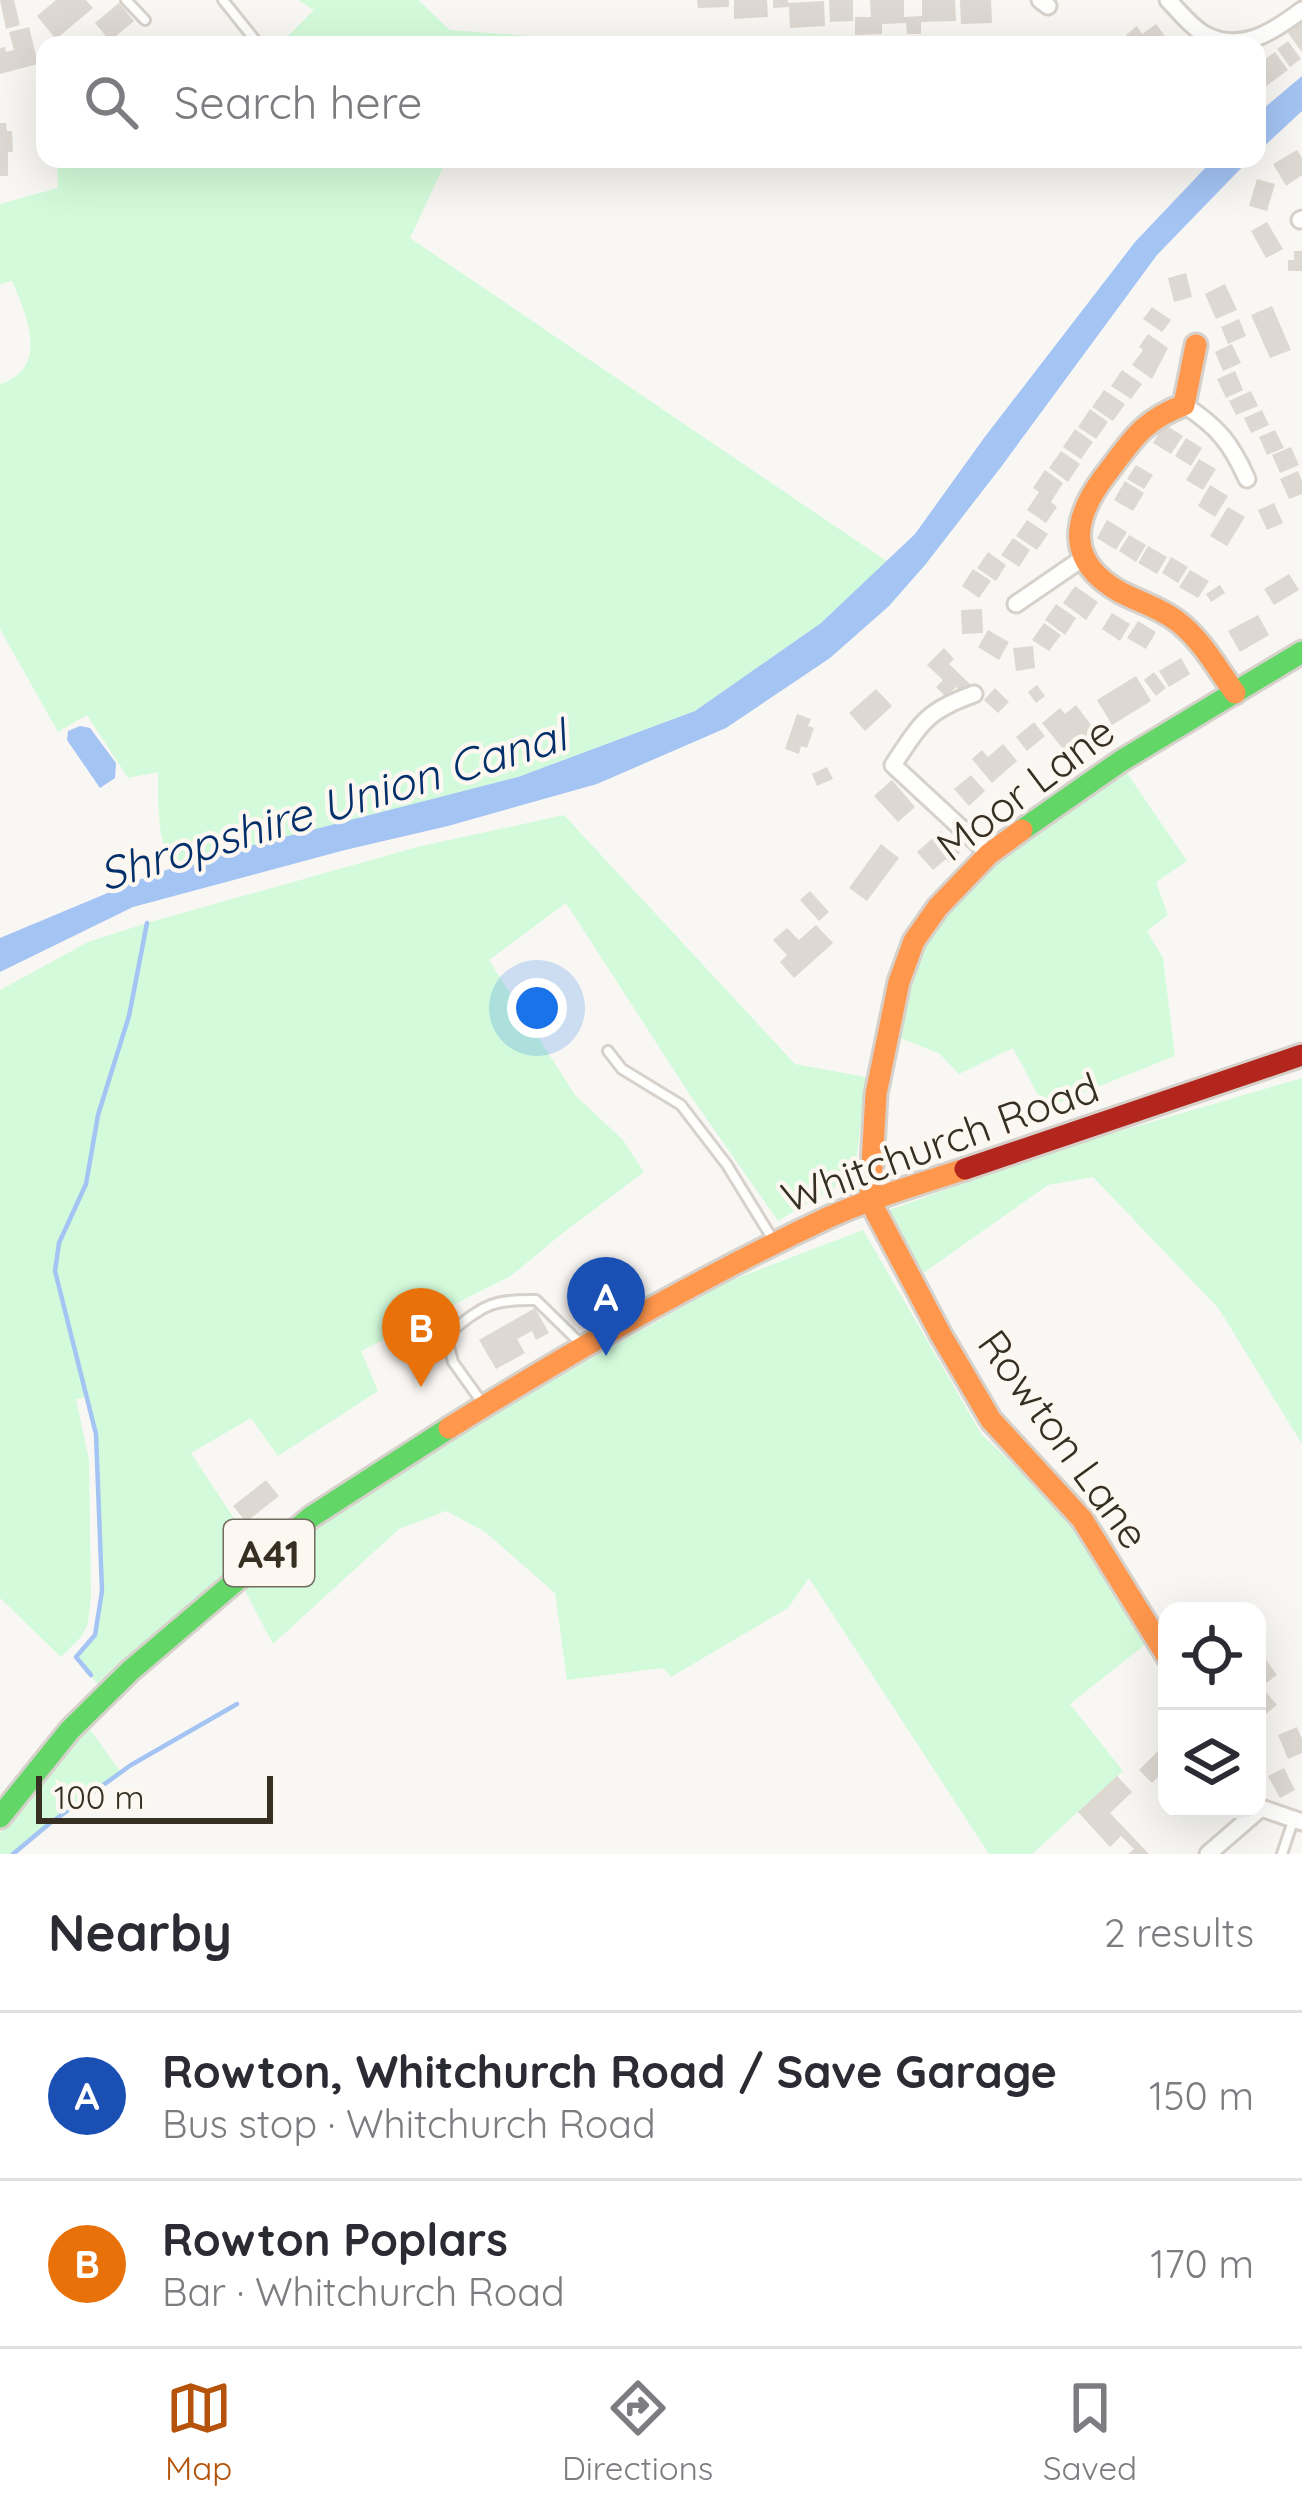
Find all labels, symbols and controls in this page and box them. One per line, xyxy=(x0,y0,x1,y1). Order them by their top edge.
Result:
search box xyxy=(36,36,1266,168)
icon: search xyxy=(78,69,144,135)
text: Search here xyxy=(174,74,422,130)
street label: Moor Lane xyxy=(926,704,1124,872)
water label: Shropshire Union Canal xyxy=(92,705,577,902)
your location xyxy=(507,978,567,1038)
street label: Whitchurch Road xyxy=(774,1060,1106,1224)
pin: A xyxy=(567,1257,645,1356)
pin: B xyxy=(382,1288,460,1387)
street label: Rowton Lane xyxy=(967,1319,1161,1559)
road number: A41 xyxy=(224,1520,314,1586)
map controls xyxy=(1158,1602,1266,1818)
button: locate xyxy=(1158,1602,1266,1710)
button: layers xyxy=(1158,1710,1266,1818)
scale bar xyxy=(36,1770,273,1823)
text: 100 m xyxy=(54,1776,145,1817)
text: Nearby xyxy=(48,1900,232,1964)
text: 2 results xyxy=(1104,1908,1254,1957)
text: Rowton, Whitchurch Road / Save Garage xyxy=(162,2043,1057,2099)
text: A xyxy=(75,2071,99,2120)
text: 150 m xyxy=(1149,2071,1254,2120)
text: Bus stop · Whitchurch Road xyxy=(162,2099,656,2148)
text: Rowton Poplars xyxy=(162,2211,508,2267)
text: B xyxy=(74,2239,100,2288)
text: 170 m xyxy=(1150,2239,1254,2288)
text: Bar · Whitchurch Road xyxy=(162,2267,565,2316)
tab: Map xyxy=(165,2375,232,2488)
tab: Directions xyxy=(562,2375,713,2488)
tab: Saved xyxy=(1043,2375,1137,2488)

